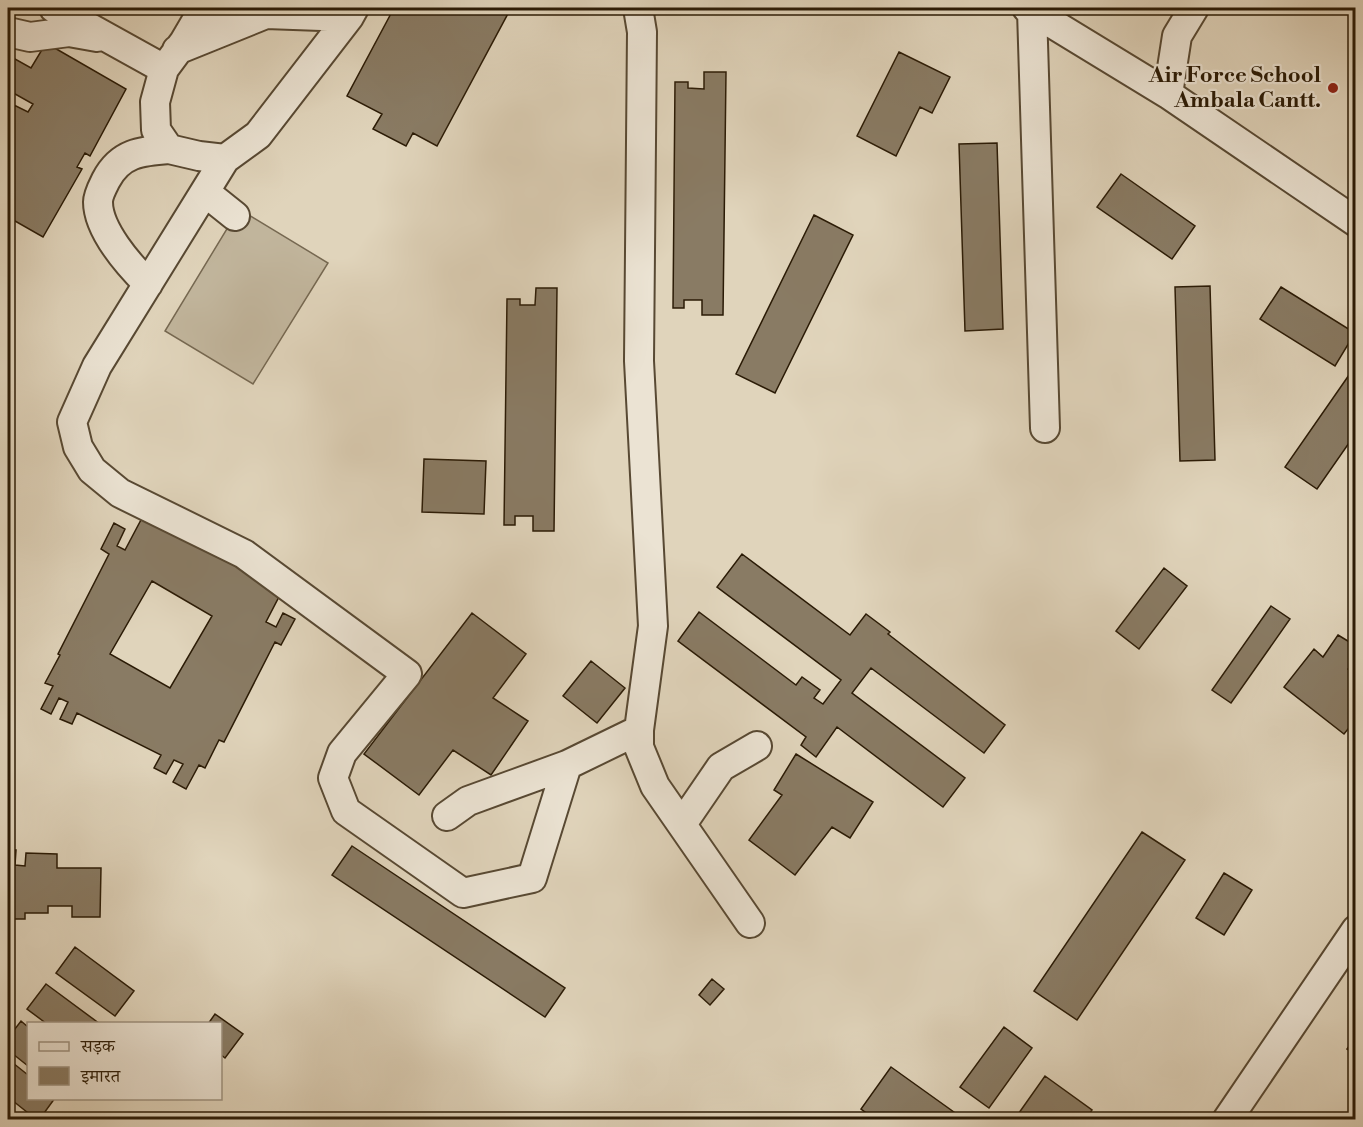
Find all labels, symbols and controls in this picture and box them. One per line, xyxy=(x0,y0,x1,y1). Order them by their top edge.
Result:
place label: Air Force School Ambala Cantt. xyxy=(1148,62,1321,114)
marker: Air Force School Ambala Cantt. xyxy=(1326,81,1340,95)
legend xyxy=(27,1022,222,1100)
text: सड़क xyxy=(80,1035,116,1058)
text: इमारत xyxy=(80,1065,121,1088)

